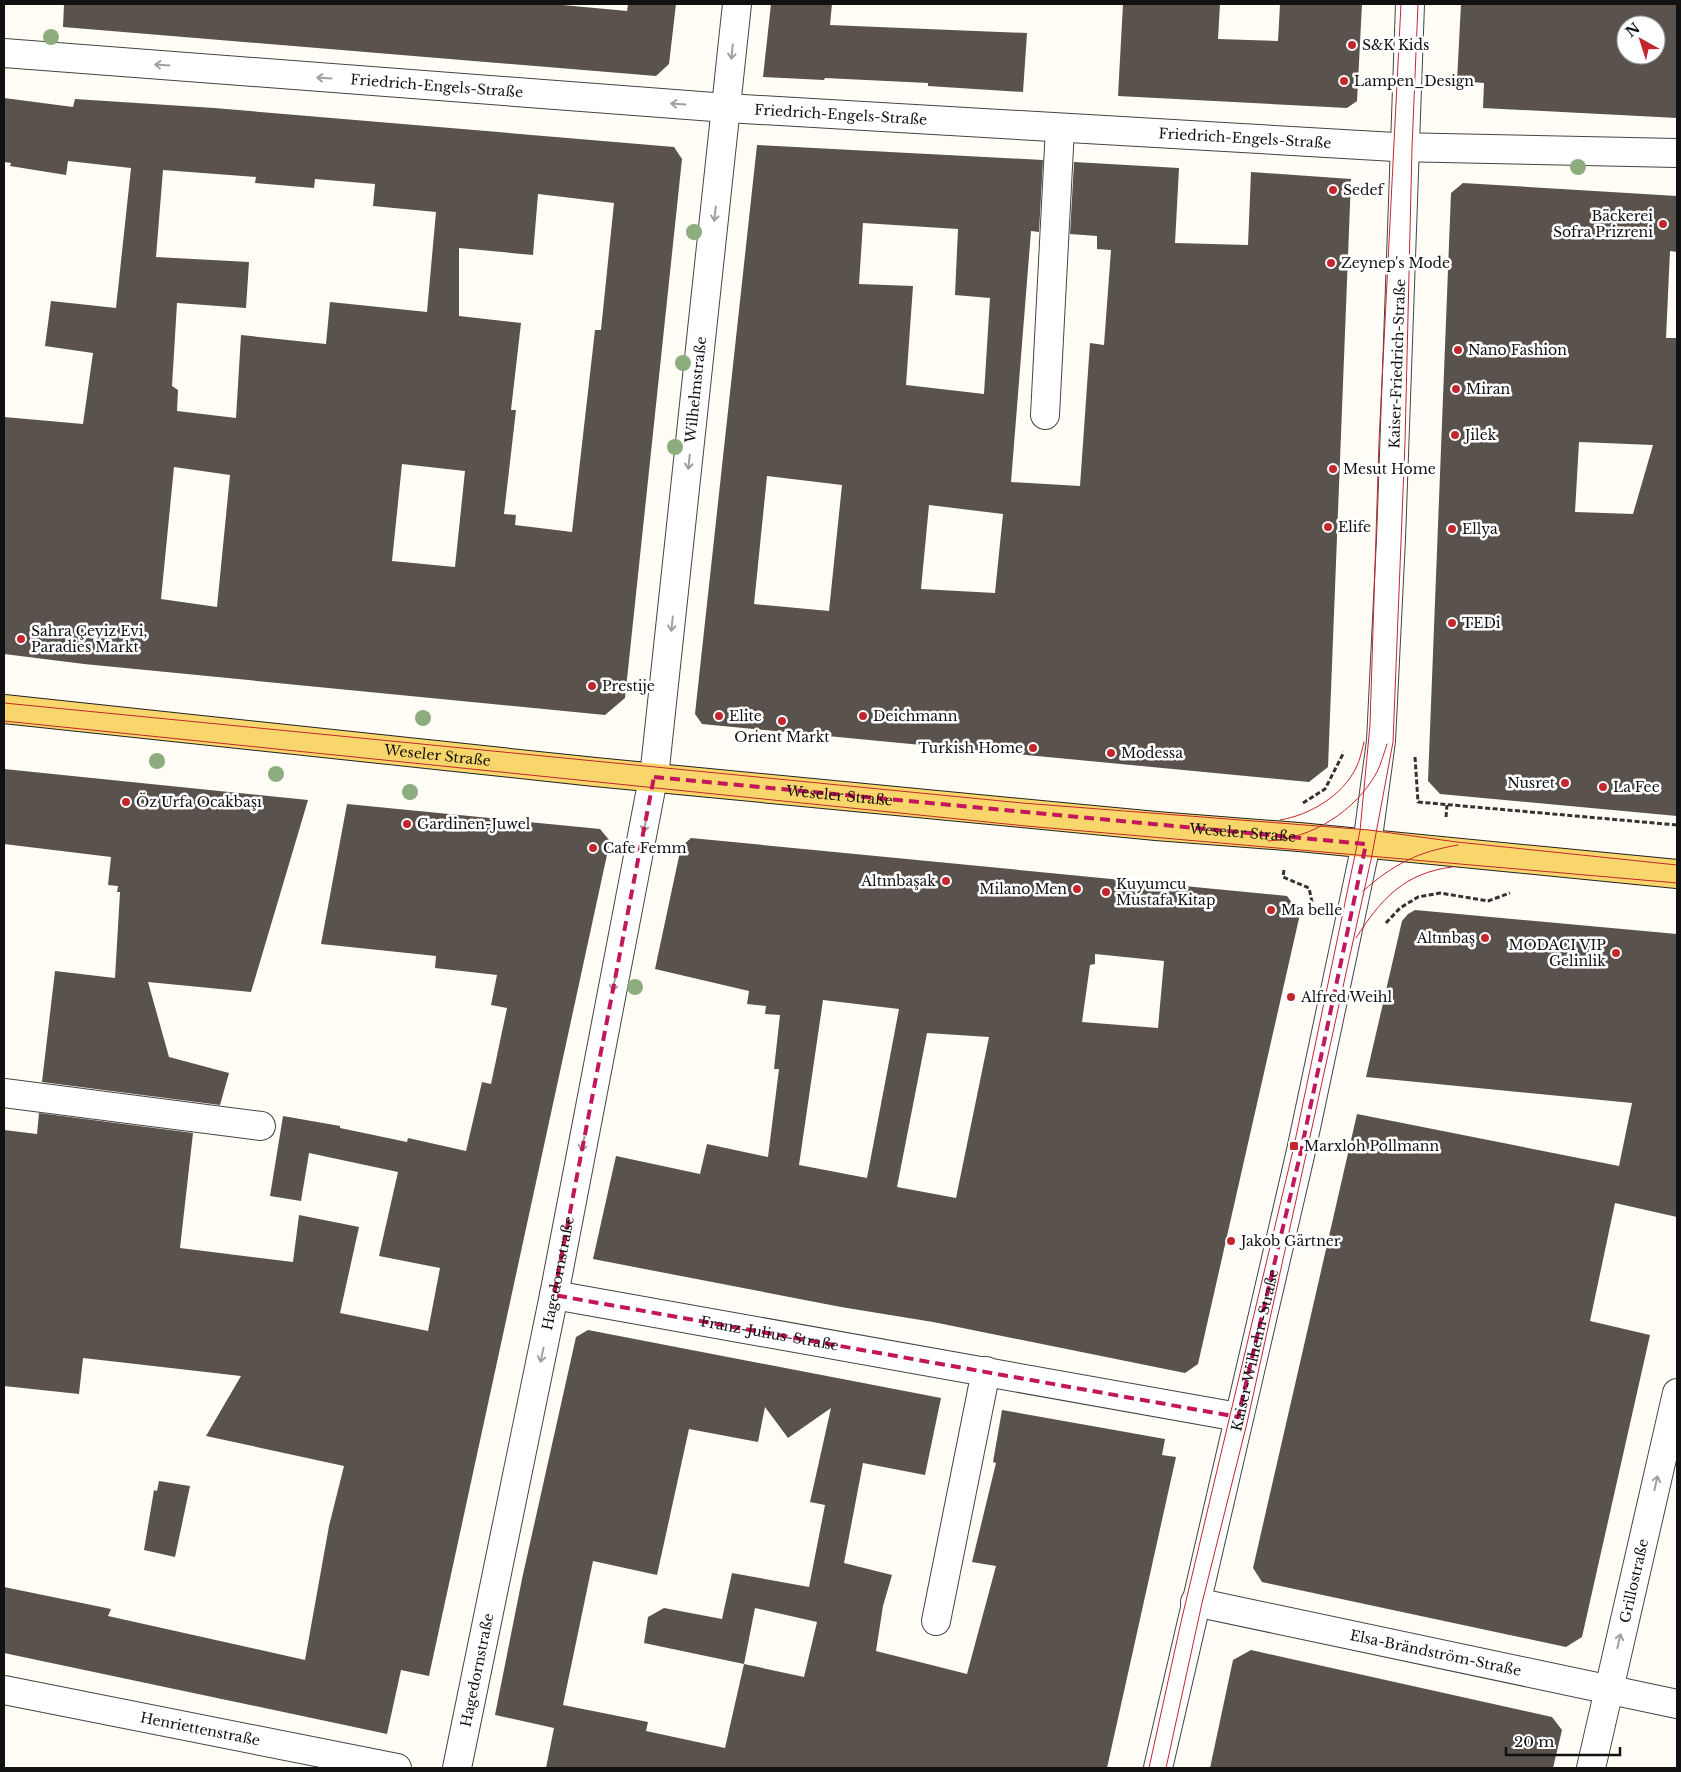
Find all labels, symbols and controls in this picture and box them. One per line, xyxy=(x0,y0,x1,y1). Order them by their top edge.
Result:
north arrow xyxy=(1616,15,1666,65)
text: N xyxy=(1622,19,1644,41)
place label: S&K Kids xyxy=(1362,36,1429,54)
marker: S&K Kids xyxy=(1346,39,1358,51)
one-way arrow xyxy=(727,44,737,60)
one-way arrow xyxy=(154,61,170,70)
street label: Friedrich-Engels-Straße xyxy=(350,70,524,101)
place label: Lampen_Design xyxy=(1354,72,1474,90)
one-way arrow xyxy=(316,73,332,82)
marker: Lampen_Design xyxy=(1338,75,1350,87)
one-way arrow xyxy=(670,100,686,109)
street label: Friedrich-Engels-Straße xyxy=(754,101,928,129)
street label: Friedrich-Engels-Straße xyxy=(1158,124,1332,152)
place label: Sedef xyxy=(1343,181,1386,199)
marker: Sedef xyxy=(1327,184,1339,196)
one-way arrow xyxy=(710,206,720,222)
place label: Bäckerei Sofra Prizreni xyxy=(1553,207,1653,241)
marker: Bäckerei Sofra Prizreni xyxy=(1657,218,1669,230)
place label: Zeynep's Mode xyxy=(1341,254,1450,272)
marker: Zeynep's Mode xyxy=(1325,257,1337,269)
street label: Kaiser-Friedrich-Straße xyxy=(1385,278,1409,449)
street label: Wilhelmstraße xyxy=(681,336,710,445)
place label: Nano Fashion xyxy=(1468,341,1567,359)
marker: Nano Fashion xyxy=(1452,344,1464,356)
place label: Miran xyxy=(1466,380,1510,398)
marker: Miran xyxy=(1450,383,1462,395)
place label: Jilek xyxy=(1463,426,1497,444)
marker: Jilek xyxy=(1449,429,1461,441)
one-way arrow xyxy=(684,454,694,470)
place label: Mesut Home xyxy=(1343,460,1436,478)
marker: Mesut Home xyxy=(1327,463,1339,475)
place label: Elife xyxy=(1338,518,1371,536)
place label: Ellya xyxy=(1462,520,1498,538)
marker: Elife xyxy=(1322,521,1334,533)
marker: Ellya xyxy=(1446,523,1458,535)
place label: TEDi xyxy=(1462,614,1501,632)
one-way arrow xyxy=(667,616,677,632)
marker: TEDi xyxy=(1446,617,1458,629)
place label: Sahra Çeyiz Evi, Paradies Markt xyxy=(31,622,147,656)
marker: Sahra Çeyiz Evi, Paradies Markt xyxy=(15,633,27,645)
place label: Prestije xyxy=(602,677,655,695)
marker: Prestije xyxy=(586,680,598,692)
place label: Elite xyxy=(729,707,762,725)
place label: Deichmann xyxy=(873,707,958,725)
marker: Elite xyxy=(713,710,725,722)
marker: Deichmann xyxy=(857,710,869,722)
marker: Orient Markt xyxy=(776,715,788,727)
place label: Orient Markt xyxy=(734,728,830,746)
place label: Turkish Home xyxy=(918,739,1023,757)
street label: Weseler Straße xyxy=(382,740,492,770)
marker: Turkish Home xyxy=(1027,742,1039,754)
place label: Modessa xyxy=(1121,744,1183,762)
marker: Modessa xyxy=(1105,747,1117,759)
place label: Nusret xyxy=(1507,774,1556,792)
marker: Nusret xyxy=(1559,777,1571,789)
place label: La Fee xyxy=(1613,778,1660,796)
street label: Weseler Straße xyxy=(784,781,894,810)
marker: La Fee xyxy=(1597,781,1609,793)
place label: Öz Urfa Ocakbaşı xyxy=(136,792,262,811)
marker: Öz Urfa Ocakbaşı xyxy=(120,796,132,808)
place label: Gardinen-Juwel xyxy=(417,815,531,833)
one-way arrow xyxy=(639,816,649,832)
marker: Gardinen-Juwel xyxy=(401,818,413,830)
street label: Weseler Straße xyxy=(1188,820,1297,846)
place label: Cafe Femm xyxy=(603,839,687,857)
marker: Cafe Femm xyxy=(587,842,599,854)
place label: Altınbaşak xyxy=(860,872,936,890)
marker: Altınbaşak xyxy=(940,875,952,887)
place label: Kuyumcu Mustafa Kitap xyxy=(1116,875,1215,909)
place label: Milano Men xyxy=(979,880,1067,898)
marker: Milano Men xyxy=(1071,883,1083,895)
marker: Kuyumcu Mustafa Kitap xyxy=(1100,886,1112,898)
place label: Ma belle xyxy=(1281,901,1342,919)
marker: Ma belle xyxy=(1265,904,1277,916)
place label: Altınbaş xyxy=(1416,929,1475,947)
marker: Altınbaş xyxy=(1479,932,1491,944)
place label: MODACI VIP Gelinlik xyxy=(1508,936,1606,970)
marker: MODACI VIP Gelinlik xyxy=(1610,947,1622,959)
one-way arrow xyxy=(609,976,618,992)
place label: Alfred Weihl xyxy=(1300,988,1392,1006)
marker: Alfred Weihl xyxy=(1285,991,1297,1003)
one-way arrow xyxy=(578,1135,588,1151)
place label: Marxloh Pollmann xyxy=(1304,1137,1439,1155)
marker: Marxloh Pollmann xyxy=(1288,1140,1300,1152)
street label: Hagedornstraße xyxy=(538,1215,578,1332)
place label: Jakob Gärtner xyxy=(1239,1232,1341,1250)
marker: Jakob Gärtner xyxy=(1225,1235,1237,1247)
street label: Kaiser-Wilhelm-Straße xyxy=(1227,1267,1282,1433)
street label: Franz-Julius-Straße xyxy=(699,1312,840,1355)
one-way arrow xyxy=(537,1346,546,1362)
one-way arrow xyxy=(1652,1475,1661,1491)
street label: Grillostraße xyxy=(1616,1537,1652,1625)
street label: Hagedornstraße xyxy=(457,1612,498,1729)
street label: Elsa-Brändström-Straße xyxy=(1348,1626,1523,1680)
one-way arrow xyxy=(1615,1633,1624,1649)
street label: Henriettenstraße xyxy=(139,1708,262,1750)
scale bar xyxy=(1506,1724,1620,1756)
text: 20 m xyxy=(1514,1732,1554,1751)

